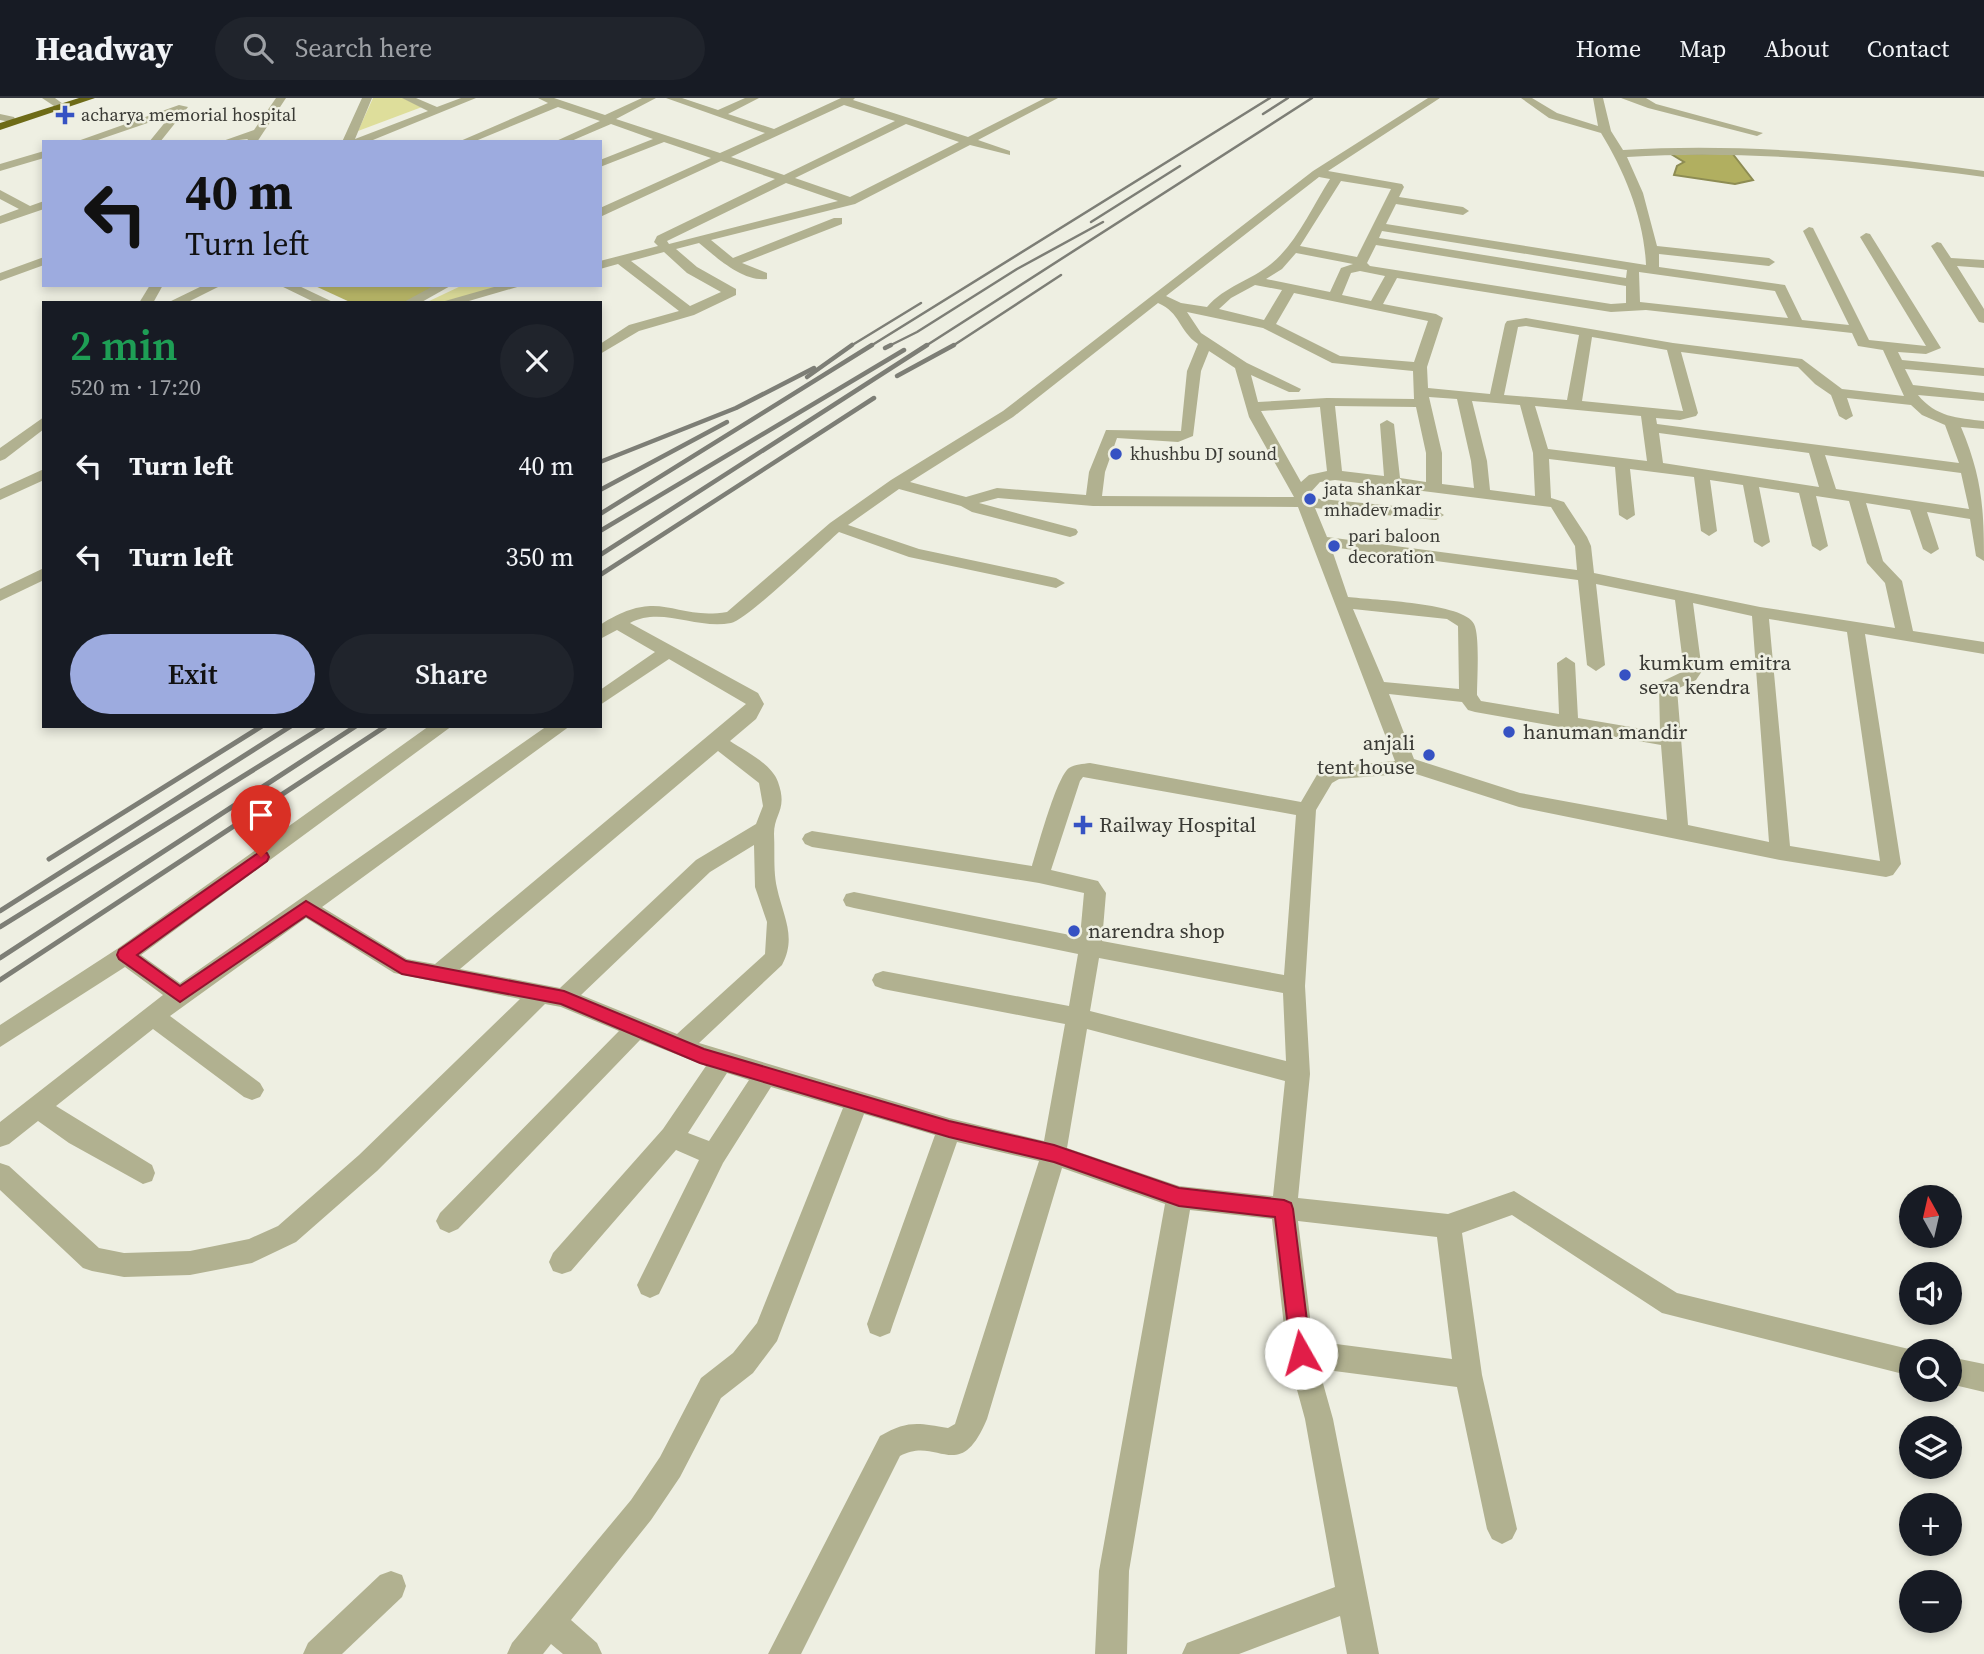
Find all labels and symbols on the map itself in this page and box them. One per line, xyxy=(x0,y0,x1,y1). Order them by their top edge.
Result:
place label: acharya memorial hospital xyxy=(81,102,296,127)
marker: acharya memorial hospital xyxy=(55,105,75,125)
place label: khushbu DJ sound xyxy=(1130,441,1277,466)
marker: khushbu DJ sound xyxy=(1108,446,1124,462)
place label: jata shankar mhadev madir xyxy=(1322,476,1442,522)
marker: jata shankar mhadev madir xyxy=(1302,491,1318,507)
place label: pari baloon decoration xyxy=(1348,523,1440,569)
marker: pari baloon decoration xyxy=(1326,538,1342,554)
place label: kumkum emitra seva kendra xyxy=(1639,648,1792,701)
marker: kumkum emitra seva kendra xyxy=(1617,667,1633,683)
place label: hanuman mandir xyxy=(1523,717,1688,746)
marker: hanuman mandir xyxy=(1501,724,1517,740)
place label: anjali tent house xyxy=(1317,728,1415,781)
marker: anjali tent house xyxy=(1421,747,1437,763)
pin xyxy=(231,785,291,857)
place label: Railway Hospital xyxy=(1099,810,1256,839)
marker: Railway Hospital xyxy=(1073,815,1093,835)
place label: narendra shop xyxy=(1088,916,1225,945)
marker: narendra shop xyxy=(1066,923,1082,939)
north arrow xyxy=(1899,1185,1962,1248)
position arrow xyxy=(1264,1316,1338,1390)

